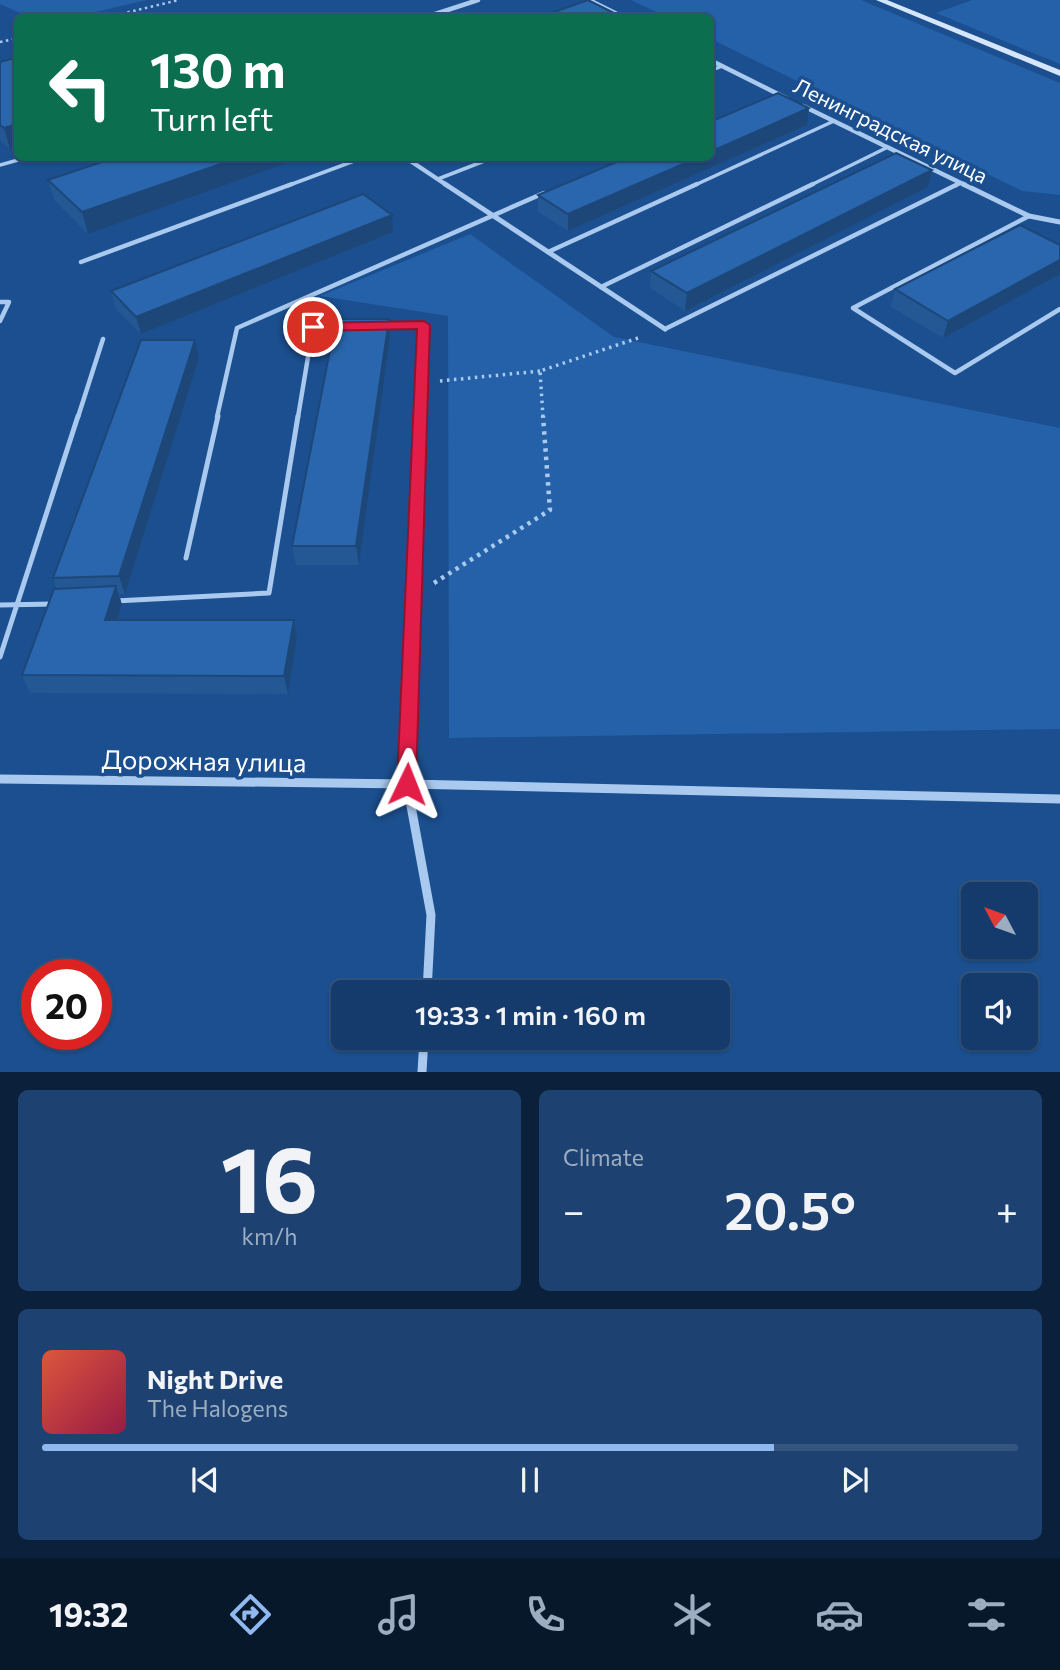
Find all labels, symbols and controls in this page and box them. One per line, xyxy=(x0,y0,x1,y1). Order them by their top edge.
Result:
text: 130 m xyxy=(150,38,285,98)
icon: left xyxy=(35,42,126,133)
street label: Ленинградская улица xyxy=(790,72,992,188)
text: Turn left xyxy=(150,98,274,138)
pin xyxy=(283,297,343,357)
icon: arrive xyxy=(294,308,332,346)
street label: Дорожная улица xyxy=(101,743,307,777)
position arrow xyxy=(370,747,444,821)
north arrow xyxy=(961,882,1038,959)
map controls xyxy=(961,882,1038,1050)
speed limit sign: 20 xyxy=(21,959,112,1050)
button: sound xyxy=(961,973,1038,1050)
text: 19:33 · 1 min · 160 m xyxy=(415,999,646,1030)
text: 16 xyxy=(221,1120,318,1232)
text: Climate xyxy=(563,1143,644,1171)
text: 20.5° xyxy=(724,1177,856,1241)
text: − xyxy=(563,1186,585,1233)
text: + xyxy=(996,1186,1018,1233)
text: km/h xyxy=(242,1222,297,1250)
text: Night Drive xyxy=(147,1363,283,1394)
text: The Halogens xyxy=(147,1394,288,1422)
icon: previous xyxy=(186,1461,224,1499)
icon: pause xyxy=(511,1461,549,1499)
icon: next xyxy=(836,1461,874,1499)
icon: directions xyxy=(226,1590,275,1639)
icon: music xyxy=(374,1590,423,1639)
icon: phone xyxy=(521,1590,570,1639)
icon: climate xyxy=(668,1590,717,1639)
icon: car xyxy=(815,1590,864,1639)
icon: filters xyxy=(962,1590,1011,1639)
text: 19:32 xyxy=(49,1594,128,1634)

